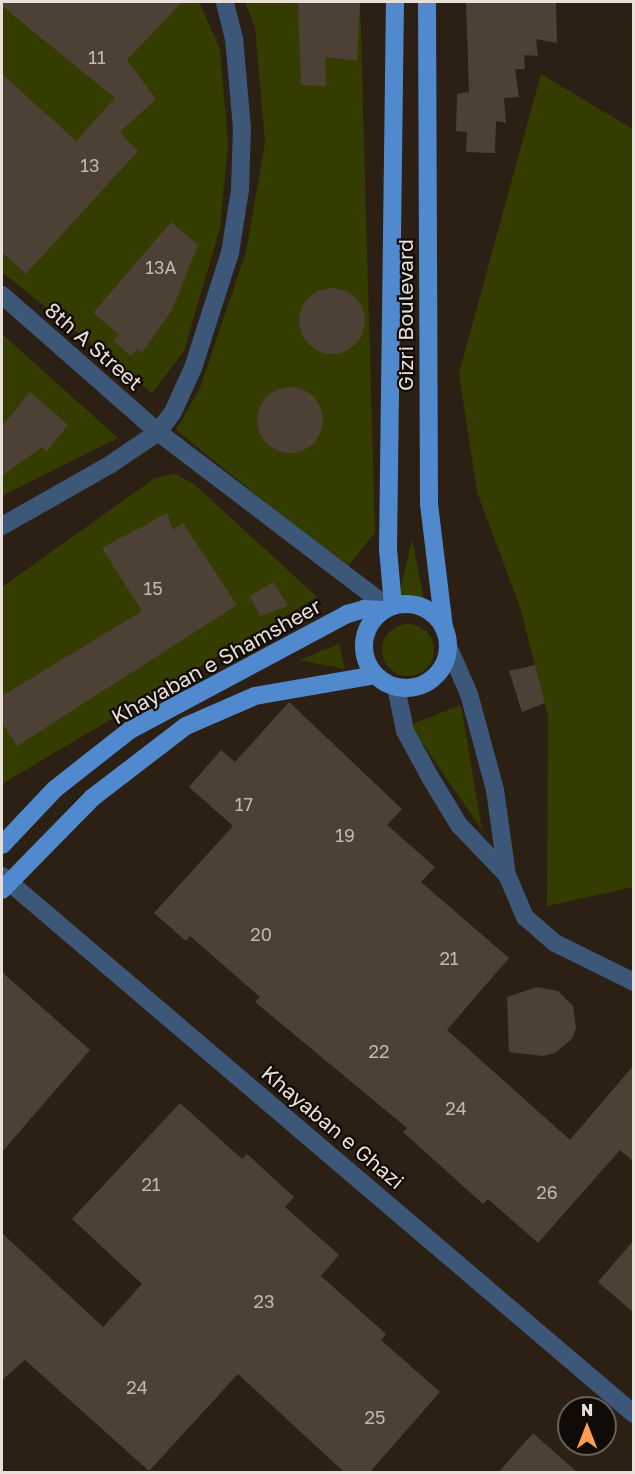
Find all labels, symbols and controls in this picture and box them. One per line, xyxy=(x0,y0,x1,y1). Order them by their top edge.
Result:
house number: 11 xyxy=(88,46,106,68)
house number: 13 xyxy=(80,154,100,176)
street label: Gizri Boulevard xyxy=(392,239,418,391)
house number: 13A xyxy=(145,256,177,278)
street label: 8th A Street xyxy=(40,297,148,395)
house number: 15 xyxy=(143,577,163,599)
street label: Khayaban e Shamsheer xyxy=(107,593,325,729)
house number: 17 xyxy=(235,793,253,815)
house number: 19 xyxy=(335,824,355,846)
house number: 20 xyxy=(250,923,272,945)
house number: 21 xyxy=(439,947,459,969)
house number: 22 xyxy=(369,1040,389,1062)
street label: Khayaban e Ghazi xyxy=(257,1060,409,1194)
house number: 24 xyxy=(445,1097,467,1119)
house number: 21 xyxy=(141,1173,161,1195)
house number: 26 xyxy=(536,1181,558,1203)
house number: 23 xyxy=(254,1290,274,1312)
house number: 24 xyxy=(126,1376,148,1398)
north arrow xyxy=(557,1396,617,1456)
text: N xyxy=(581,1400,593,1420)
house number: 25 xyxy=(365,1406,385,1428)

